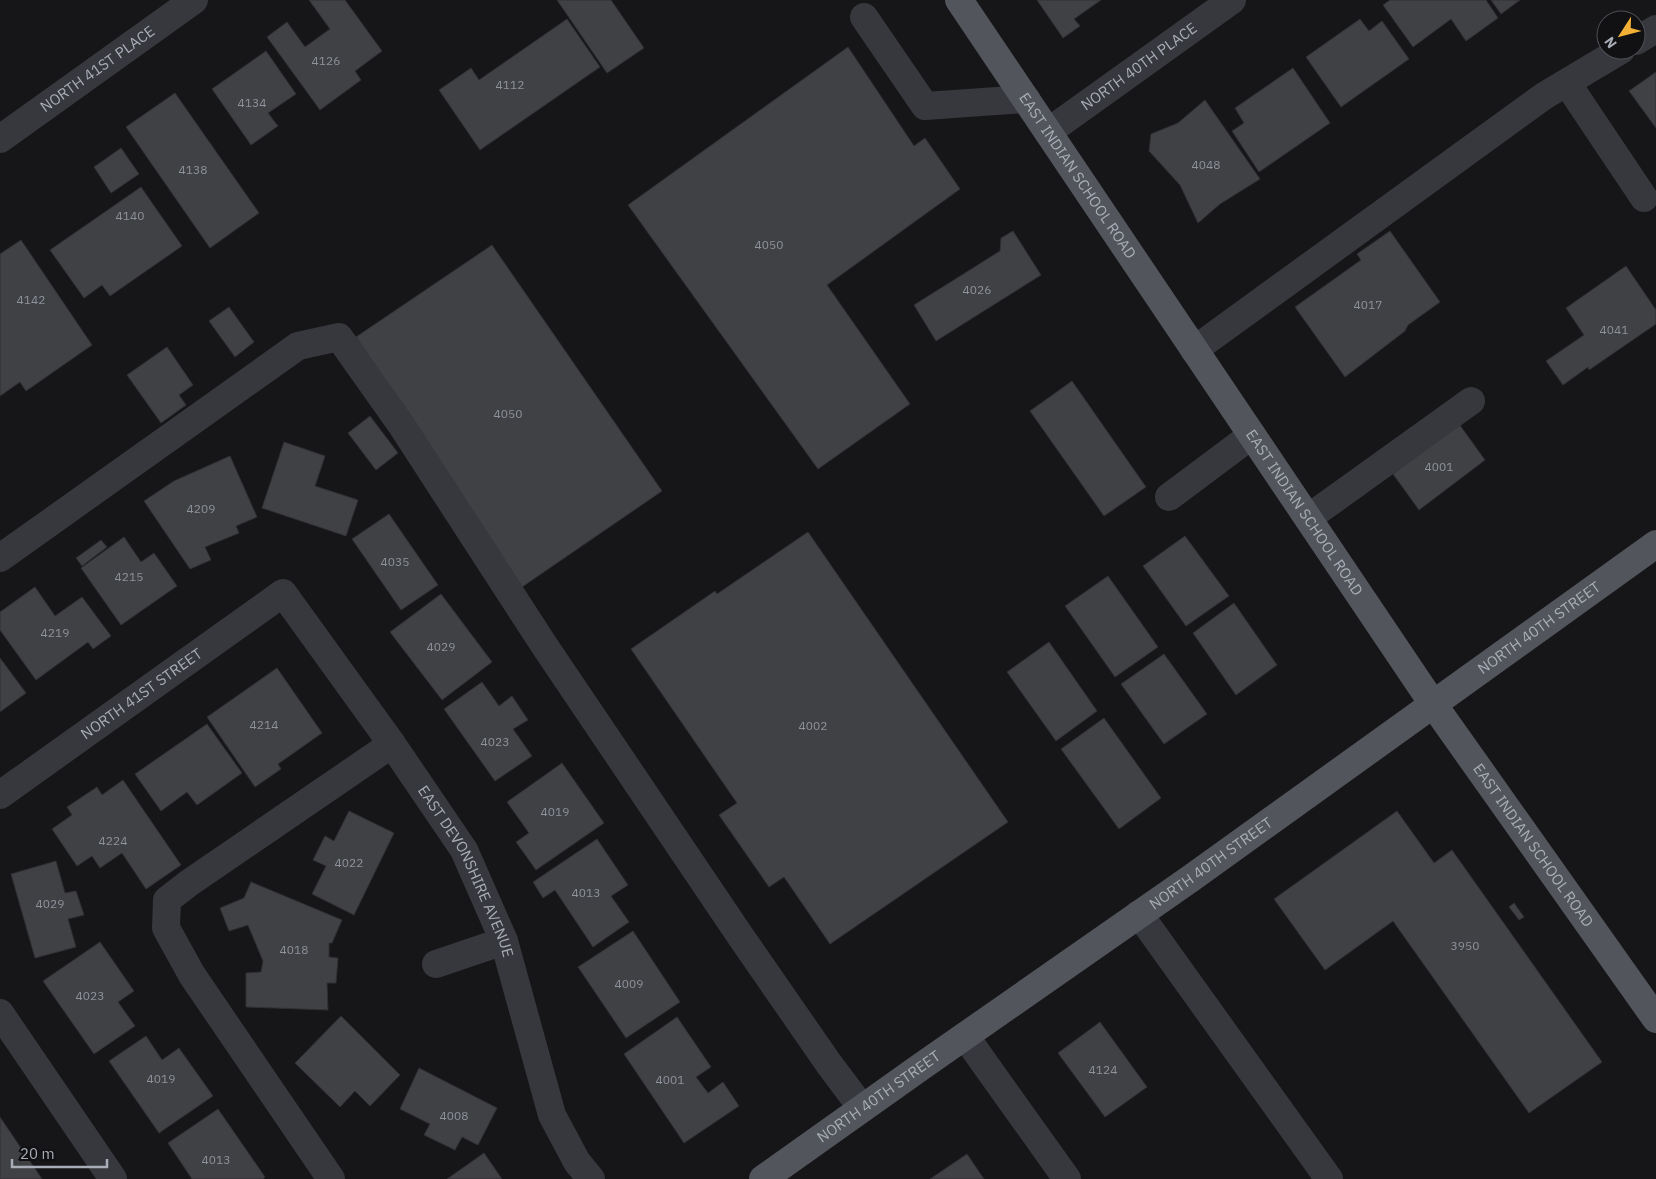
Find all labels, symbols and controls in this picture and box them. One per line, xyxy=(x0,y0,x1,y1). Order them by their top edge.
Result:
north arrow xyxy=(1596,10,1646,60)
street label: NORTH 40TH PLACE xyxy=(1077,18,1200,114)
street label: NORTH 41ST PLACE xyxy=(36,21,158,116)
text: N xyxy=(1600,33,1621,52)
house number: 4126 xyxy=(312,53,340,68)
house number: 4112 xyxy=(496,77,524,92)
street label: EAST INDIAN SCHOOL ROAD xyxy=(1015,89,1140,262)
house number: 4134 xyxy=(238,95,266,110)
house number: 4048 xyxy=(1192,157,1220,172)
house number: 4138 xyxy=(179,162,207,177)
house number: 4140 xyxy=(116,208,144,223)
house number: 4050 xyxy=(755,237,783,252)
house number: 4026 xyxy=(963,282,991,297)
house number: 4142 xyxy=(17,292,45,307)
house number: 4017 xyxy=(1354,297,1382,312)
house number: 4041 xyxy=(1600,322,1628,337)
house number: 4050 xyxy=(494,406,522,421)
street label: EAST INDIAN SCHOOL ROAD xyxy=(1242,426,1367,599)
house number: 4001 xyxy=(1425,459,1453,474)
house number: 4209 xyxy=(187,501,215,516)
house number: 4035 xyxy=(381,554,409,569)
house number: 4215 xyxy=(115,569,143,584)
street label: NORTH 40TH STREET xyxy=(1474,577,1604,678)
house number: 4219 xyxy=(41,625,69,640)
house number: 4029 xyxy=(427,639,455,654)
street label: NORTH 41ST STREET xyxy=(77,643,206,743)
house number: 4214 xyxy=(250,717,278,732)
house number: 4002 xyxy=(799,718,827,733)
house number: 4023 xyxy=(481,734,509,749)
street label: EAST INDIAN SCHOOL ROAD xyxy=(1469,760,1598,931)
street label: EAST DEVONSHIRE AVENUE xyxy=(414,782,518,959)
house number: 4019 xyxy=(541,804,569,819)
street label: NORTH 40TH STREET xyxy=(1146,813,1276,913)
house number: 4224 xyxy=(99,833,127,848)
house number: 4022 xyxy=(335,855,363,870)
house number: 4013 xyxy=(572,885,600,900)
house number: 4029 xyxy=(36,896,64,911)
house number: 3950 xyxy=(1451,938,1479,953)
house number: 4018 xyxy=(280,942,308,957)
house number: 4009 xyxy=(615,976,643,991)
house number: 4023 xyxy=(76,988,104,1003)
street label: NORTH 40TH STREET xyxy=(813,1046,944,1147)
house number: 4124 xyxy=(1089,1062,1117,1077)
house number: 4019 xyxy=(147,1071,175,1086)
house number: 4001 xyxy=(656,1072,684,1087)
house number: 4008 xyxy=(440,1108,468,1123)
scale bar xyxy=(12,1136,108,1168)
text: 20 m xyxy=(20,1144,55,1163)
house number: 4013 xyxy=(202,1152,230,1167)

